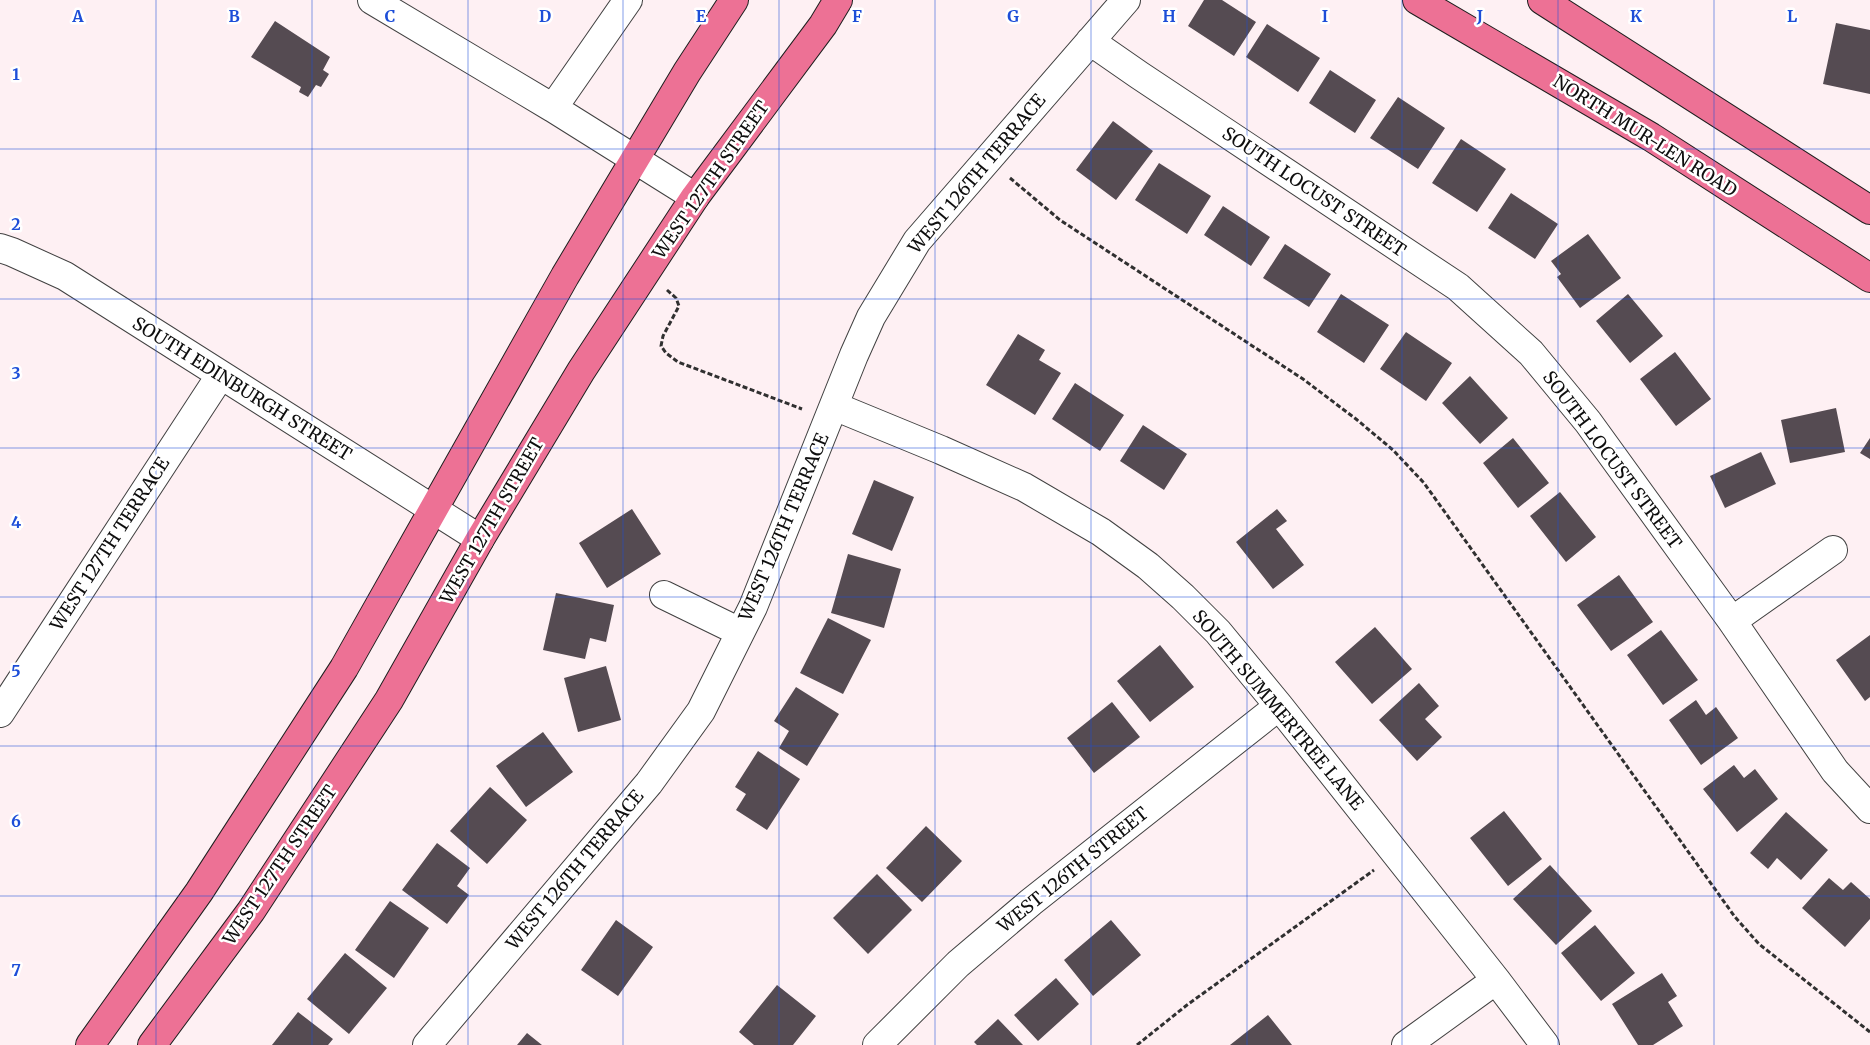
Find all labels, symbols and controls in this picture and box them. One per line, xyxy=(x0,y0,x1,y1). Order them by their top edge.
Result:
text: A xyxy=(71,6,84,26)
text: B xyxy=(228,6,240,26)
text: C xyxy=(385,6,395,26)
text: D xyxy=(539,6,551,26)
text: E xyxy=(696,6,707,26)
text: F xyxy=(852,6,862,26)
text: G xyxy=(1007,6,1019,26)
text: H xyxy=(1162,6,1176,26)
text: I xyxy=(1322,6,1328,26)
text: J xyxy=(1476,6,1483,26)
text: K xyxy=(1630,6,1642,26)
text: L xyxy=(1787,6,1797,26)
text: 1 xyxy=(12,64,20,84)
street label: NORTH MUR-LEN ROAD xyxy=(1549,70,1741,202)
street label: WEST 126TH TERRACE xyxy=(902,89,1051,259)
street label: WEST 127TH STREET xyxy=(647,96,774,264)
street label: SOUTH LOCUST STREET xyxy=(1218,121,1411,262)
text: 2 xyxy=(11,214,21,234)
street label: SOUTH EDINBURGH STREET xyxy=(128,311,357,466)
text: 3 xyxy=(11,363,21,383)
street label: SOUTH LOCUST STREET xyxy=(1538,366,1687,554)
street label: WEST 126TH TERRACE xyxy=(733,429,834,625)
street label: WEST 127TH STREET xyxy=(434,433,549,609)
street label: WEST 127TH TERRACE xyxy=(44,452,175,636)
text: 4 xyxy=(11,512,21,532)
street label: SOUTH SUMMERTREE LANE xyxy=(1188,605,1369,815)
text: 5 xyxy=(11,661,21,681)
street label: WEST 127TH STREET xyxy=(217,780,342,950)
street label: WEST 126TH TERRACE xyxy=(500,785,649,955)
street label: WEST 126TH STREET xyxy=(992,801,1153,938)
text: 6 xyxy=(11,811,21,831)
text: 7 xyxy=(11,960,21,980)

